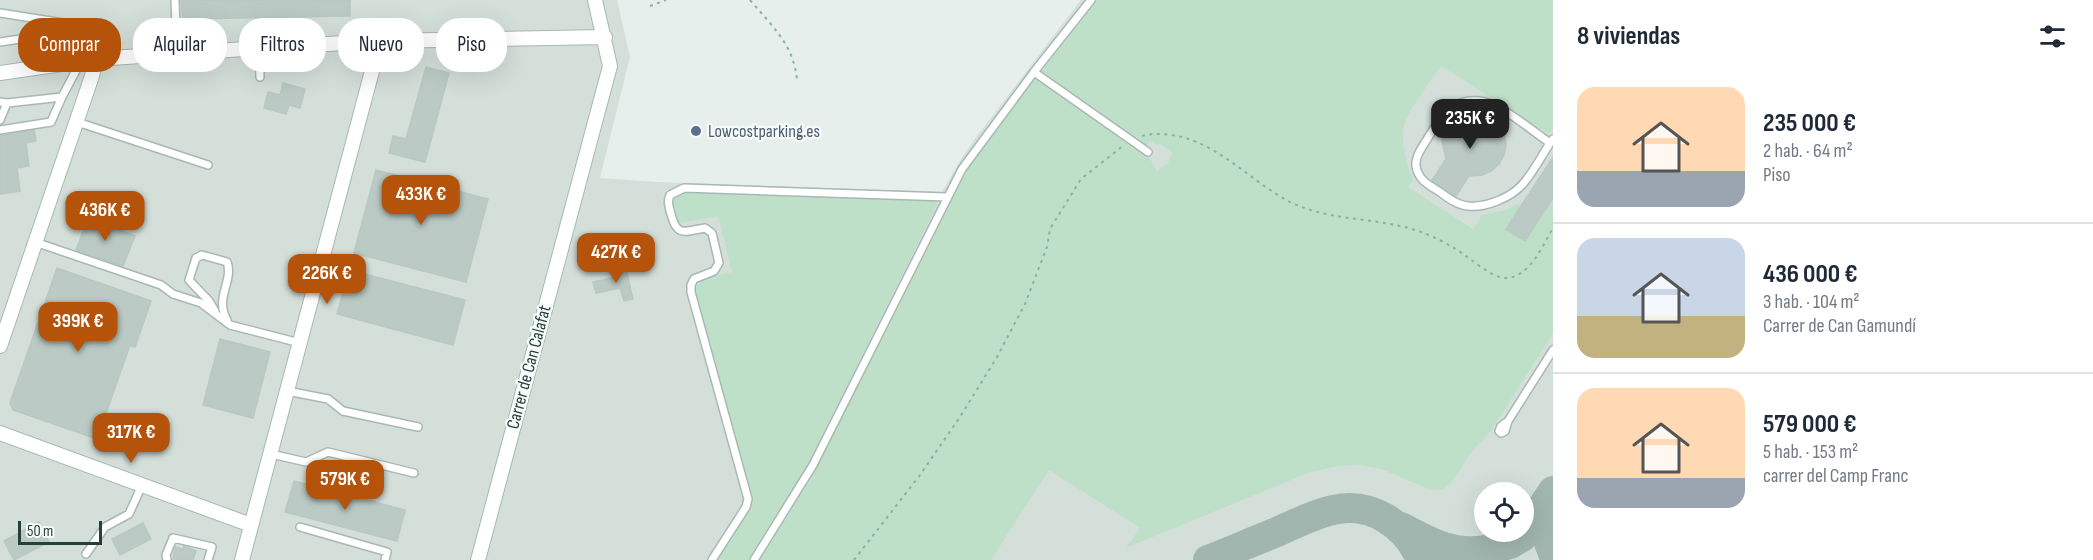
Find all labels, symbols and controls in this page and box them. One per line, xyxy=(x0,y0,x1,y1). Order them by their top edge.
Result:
chip: Comprar xyxy=(18,18,121,72)
chip: Alquilar xyxy=(133,18,227,72)
chip: Filtros xyxy=(239,18,326,72)
chip: Nuevo xyxy=(338,18,424,72)
chip: Piso xyxy=(436,18,507,72)
icon: filters xyxy=(2036,20,2069,53)
text: 8 viviendas xyxy=(1577,21,1680,52)
pin: 235K € xyxy=(1421,99,1519,150)
text: 235K € xyxy=(1445,106,1495,130)
text: 235 000 € xyxy=(1763,108,1856,139)
icon: home xyxy=(1625,111,1697,183)
place label: Lowcostparking.es xyxy=(708,121,820,142)
marker: Lowcostparking.es xyxy=(689,124,703,138)
text: 2 hab. · 64 m² xyxy=(1763,139,1853,163)
text: Piso xyxy=(1763,163,1791,187)
pin: 433K € xyxy=(372,175,470,226)
text: 433K € xyxy=(396,182,446,206)
pin: 436K € xyxy=(56,191,154,242)
text: 436K € xyxy=(80,198,130,222)
pin: 427K € xyxy=(567,233,665,284)
text: 427K € xyxy=(591,240,641,264)
pin: 226K € xyxy=(278,254,376,305)
text: 436 000 € xyxy=(1763,259,1858,290)
text: 226K € xyxy=(302,261,352,285)
icon: home xyxy=(1625,262,1697,334)
text: 3 hab. · 104 m² xyxy=(1763,290,1860,314)
pin: 399K € xyxy=(29,302,127,353)
street label: Carrer de Can Calafat xyxy=(502,302,556,431)
text: 399K € xyxy=(52,309,104,333)
text: Carrer de Can Gamundí xyxy=(1763,314,1916,338)
text: 579 000 € xyxy=(1763,409,1857,440)
icon: home xyxy=(1625,412,1697,484)
pin: 317K € xyxy=(82,413,180,464)
text: 317K € xyxy=(107,420,155,444)
text: 5 hab. · 153 m² xyxy=(1763,440,1858,464)
pin: 579K € xyxy=(296,460,394,511)
text: carrer del Camp Franc xyxy=(1763,464,1908,488)
text: 579K € xyxy=(320,467,370,491)
map controls xyxy=(1474,482,1534,542)
button: locate xyxy=(1474,482,1534,542)
scale bar xyxy=(18,518,102,546)
text: 50 m xyxy=(27,522,53,541)

